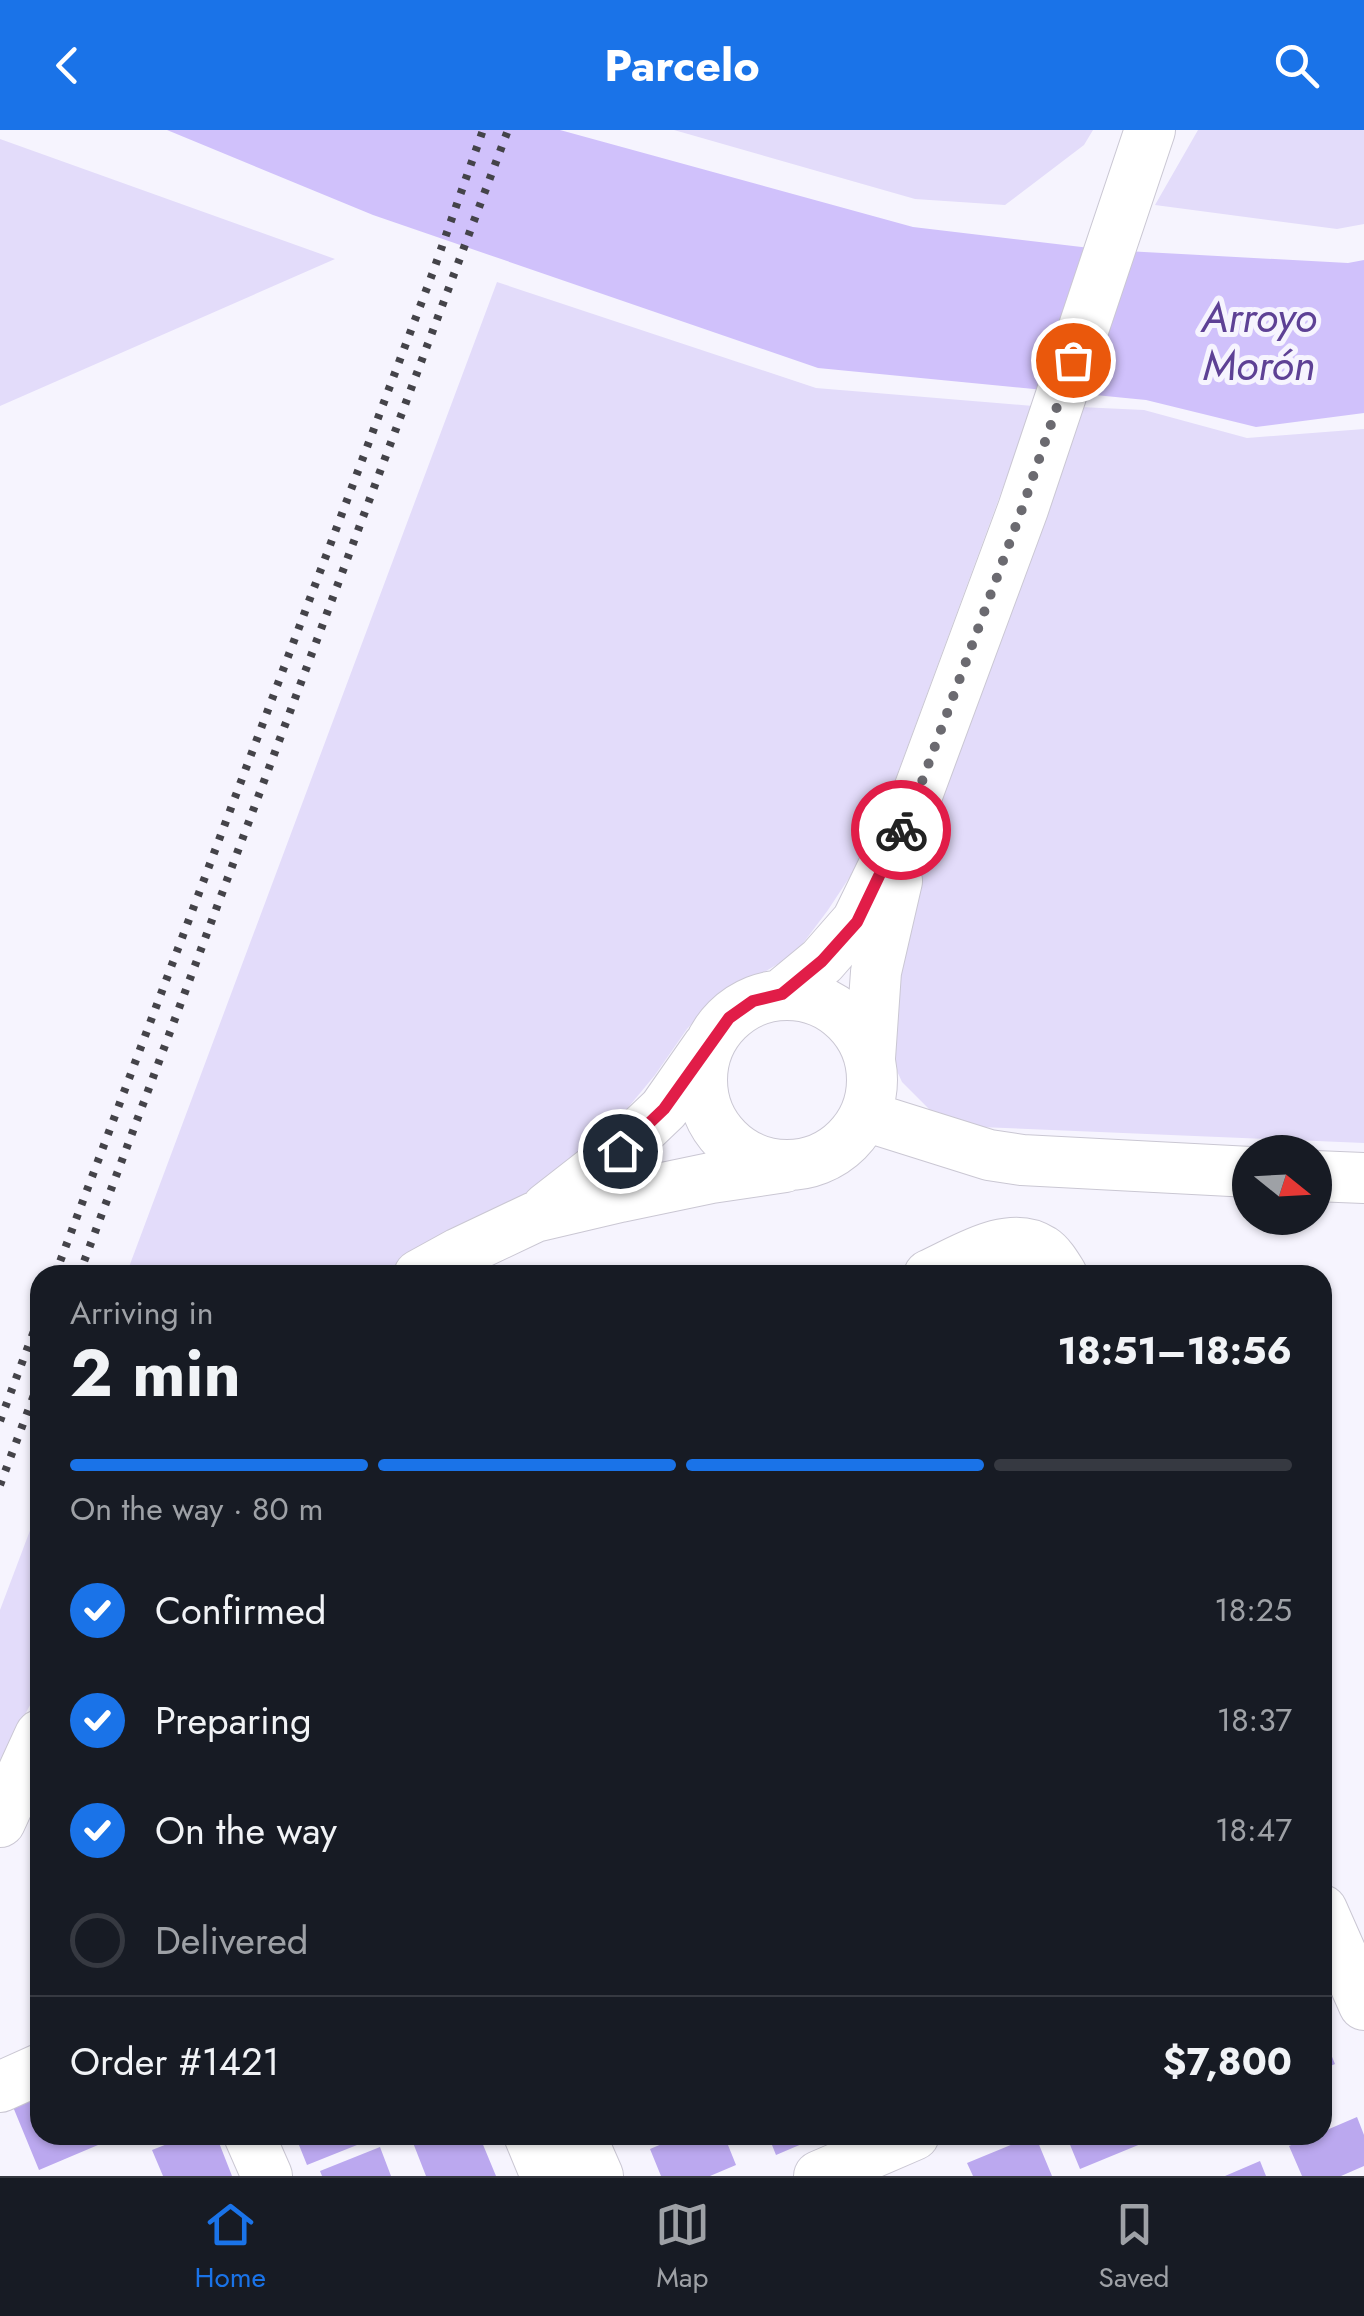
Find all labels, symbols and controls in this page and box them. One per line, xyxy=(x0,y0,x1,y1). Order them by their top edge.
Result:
text: Parcelo xyxy=(604,33,760,98)
icon: back xyxy=(40,38,95,93)
icon: search xyxy=(1269,38,1324,93)
water label: Arroyo Morón xyxy=(1199,287,1317,396)
pin xyxy=(1031,318,1116,403)
icon: bag xyxy=(1046,333,1101,388)
courier xyxy=(851,780,951,880)
icon: bike xyxy=(874,803,929,858)
pin xyxy=(578,1109,663,1194)
icon: home xyxy=(593,1124,648,1179)
north arrow xyxy=(1232,1135,1332,1235)
map controls xyxy=(1232,1135,1332,1235)
text: Arriving in xyxy=(70,1290,214,1336)
text: 18:51–18:56 xyxy=(1058,1323,1292,1378)
text: 2 min xyxy=(70,1326,241,1420)
text: On the way · 80 m xyxy=(70,1486,323,1532)
icon: check xyxy=(70,1583,125,1638)
text: Confirmed xyxy=(155,1583,326,1638)
text: 18:25 xyxy=(1214,1587,1292,1633)
icon: check xyxy=(70,1693,125,1748)
text: Preparing xyxy=(155,1693,312,1748)
text: 18:37 xyxy=(1217,1697,1292,1743)
icon: check xyxy=(70,1803,125,1858)
text: On the way xyxy=(155,1803,337,1858)
text: 18:47 xyxy=(1215,1807,1292,1853)
text: Delivered xyxy=(155,1913,308,1968)
text: Order #1421 xyxy=(70,2034,280,2089)
text: $7,800 xyxy=(1163,2034,1292,2089)
tab: Home xyxy=(194,2197,266,2298)
tab: Map xyxy=(655,2197,710,2298)
tab: Saved xyxy=(1099,2197,1170,2298)

